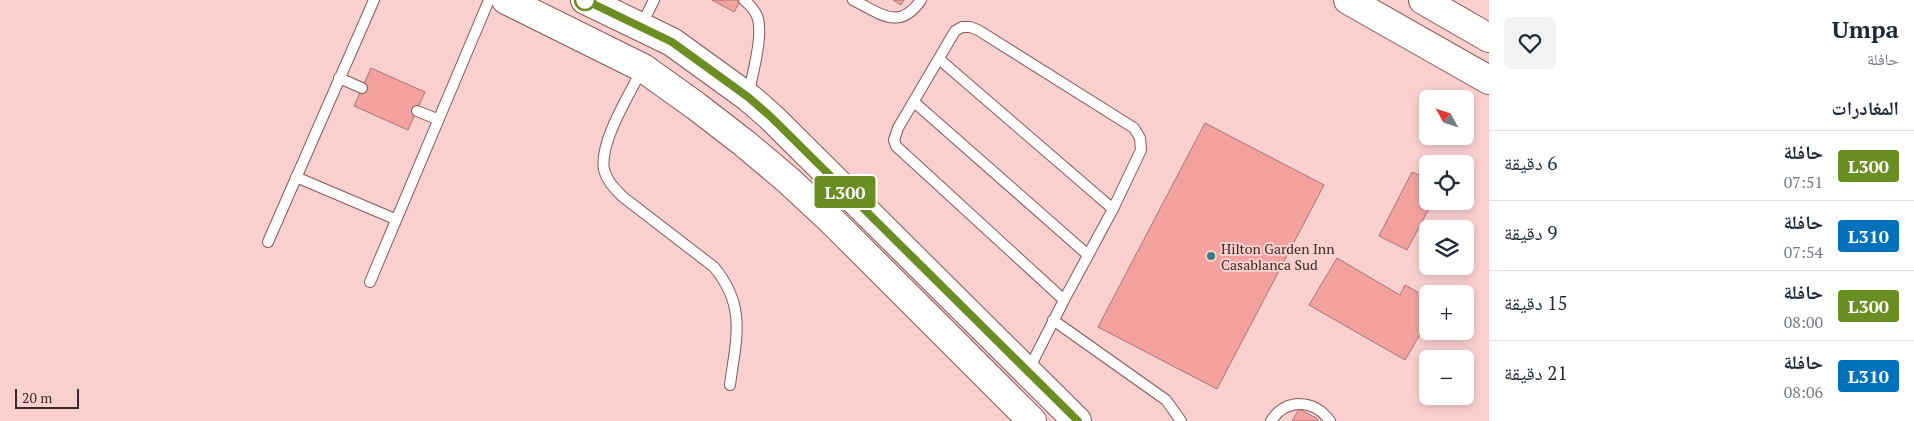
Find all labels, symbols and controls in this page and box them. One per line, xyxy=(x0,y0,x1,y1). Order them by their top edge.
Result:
unlabelled marker xyxy=(574,0,596,11)
text: Umpa xyxy=(1832,13,1899,45)
button: heart xyxy=(1504,17,1556,69)
text: حافلة xyxy=(1867,48,1899,70)
north arrow xyxy=(1419,90,1474,145)
map controls xyxy=(1419,90,1474,405)
text: المغادرات xyxy=(1832,95,1899,120)
text: حافلة xyxy=(1784,139,1823,164)
text: 6 دقيقة xyxy=(1504,150,1557,175)
text: L300 xyxy=(1848,154,1889,178)
button: locate xyxy=(1419,155,1474,210)
text: 07:51 xyxy=(1784,171,1823,193)
line badge: L300 xyxy=(810,176,880,208)
text: L300 xyxy=(824,180,866,204)
text: حافلة xyxy=(1784,209,1823,234)
button: layers xyxy=(1419,220,1474,275)
text: 9 دقيقة xyxy=(1504,220,1557,245)
text: L310 xyxy=(1848,224,1889,248)
place label: Hilton Garden Inn Casablanca Sud xyxy=(1221,239,1335,274)
text: 07:54 xyxy=(1784,241,1823,263)
marker: Hilton Garden Inn Casablanca Sud xyxy=(1205,250,1217,262)
text: حافلة xyxy=(1784,279,1823,304)
button: + xyxy=(1419,285,1474,340)
text: 15 دقيقة xyxy=(1504,290,1568,315)
text: L300 xyxy=(1848,294,1889,318)
text: 08:00 xyxy=(1784,311,1823,333)
text: حافلة xyxy=(1784,349,1823,374)
button: − xyxy=(1419,350,1474,405)
text: 21 دقيقة xyxy=(1504,360,1568,385)
text: L310 xyxy=(1848,364,1889,388)
text: 08:06 xyxy=(1784,381,1823,403)
scale bar xyxy=(15,386,79,409)
text: 20 m xyxy=(22,388,52,407)

